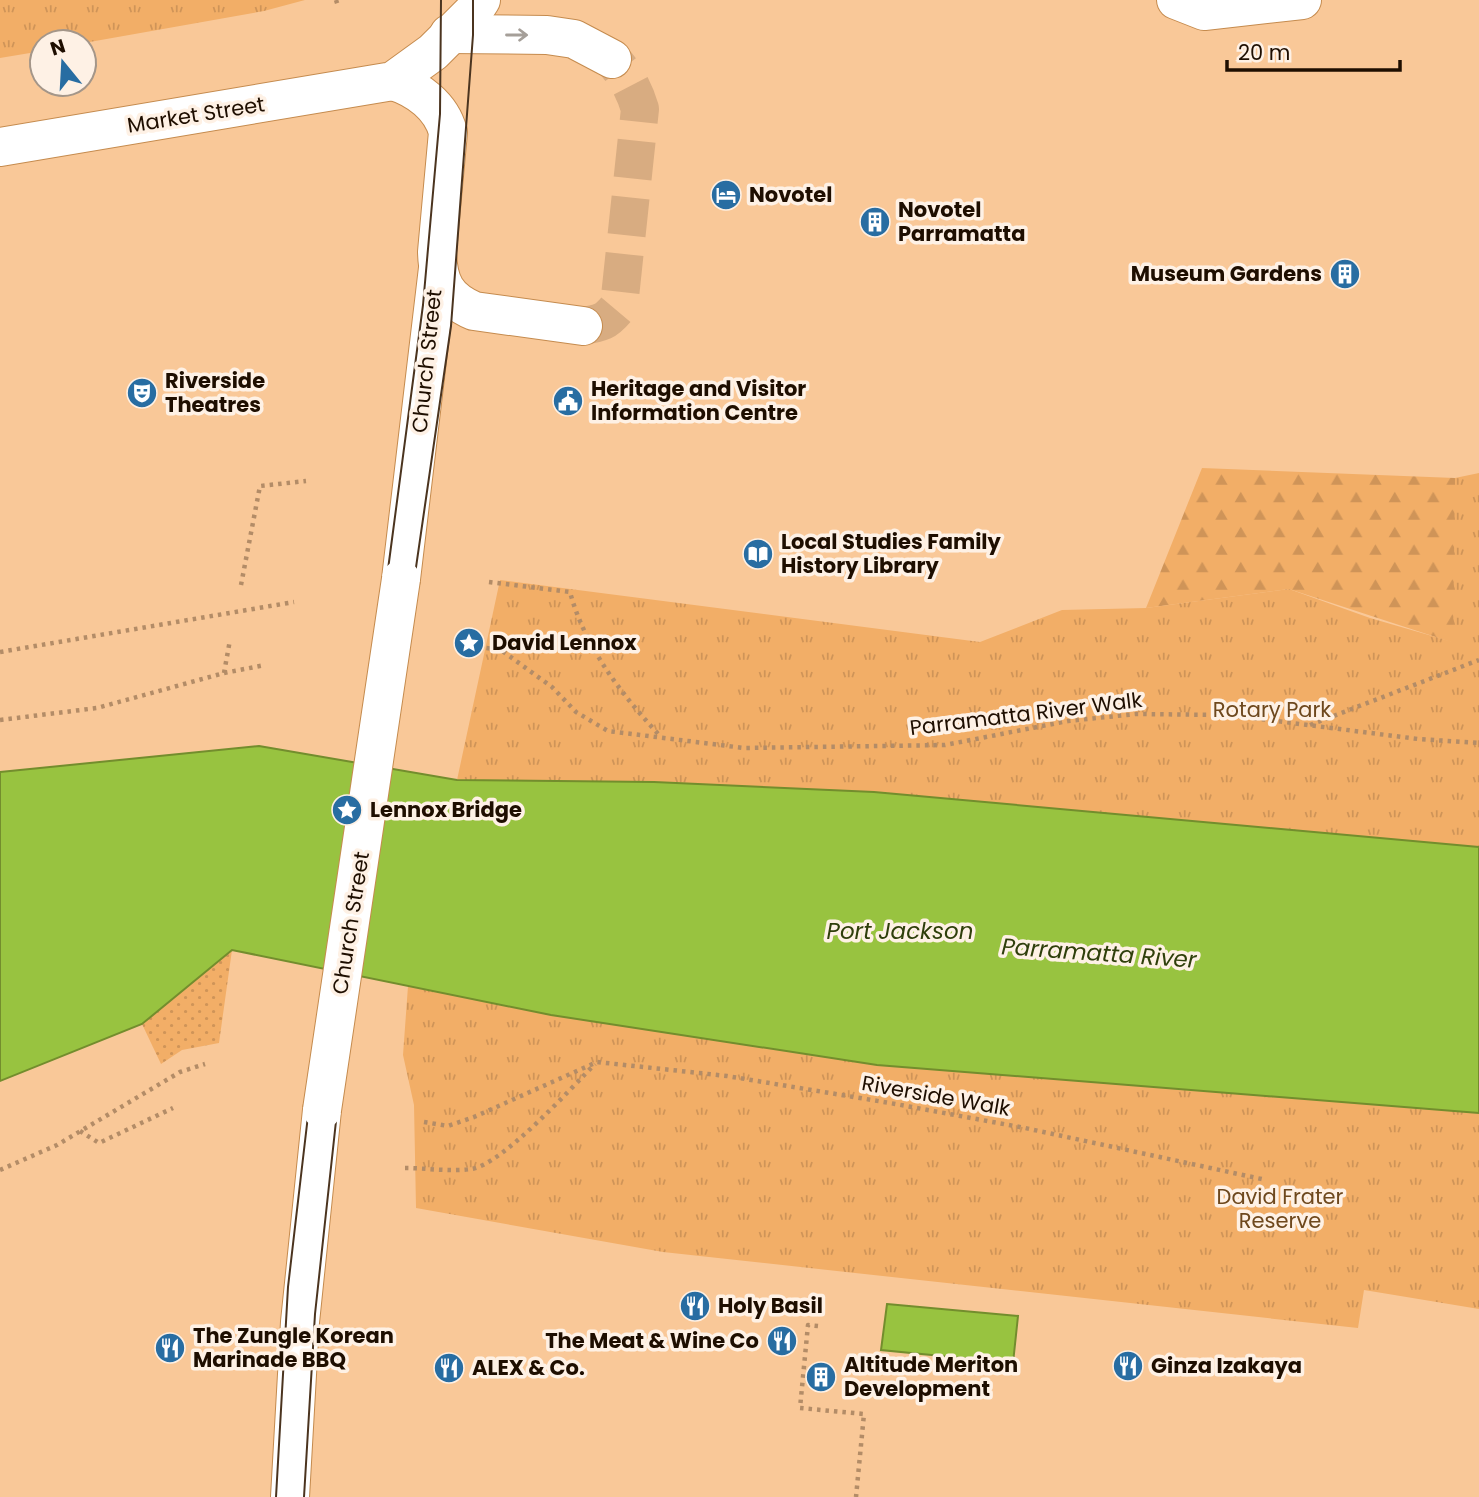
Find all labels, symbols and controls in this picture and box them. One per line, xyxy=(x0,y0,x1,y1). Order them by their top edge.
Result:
north arrow xyxy=(28,28,98,98)
one-way arrow xyxy=(505,28,528,42)
scale bar xyxy=(1227,28,1400,72)
text: N xyxy=(47,32,69,62)
text: 20 m xyxy=(1238,38,1291,67)
street label: Market Street xyxy=(125,89,267,140)
hotel icon: Novotel xyxy=(709,178,743,212)
place label: Novotel xyxy=(749,180,832,209)
place label: Novotel Parramatta xyxy=(898,195,1025,248)
building icon: Novotel Parramatta xyxy=(858,205,892,239)
building icon: Museum Gardens xyxy=(1328,257,1362,291)
place label: Museum Gardens xyxy=(1131,259,1322,288)
street label: Church Street xyxy=(405,288,448,434)
place label: Riverside Theatres xyxy=(165,366,265,419)
place label: Heritage and Visitor Information Centre xyxy=(591,374,806,427)
theatre icon: Riverside Theatres xyxy=(125,376,159,410)
public building icon: Heritage and Visitor Information Centre xyxy=(551,384,585,418)
place label: Local Studies Family History Library xyxy=(781,527,1002,580)
library icon: Local Studies Family History Library xyxy=(741,537,775,571)
place icon: David Lennox xyxy=(452,626,486,660)
place label: David Lennox xyxy=(492,628,637,657)
street label: Parramatta River Walk xyxy=(908,685,1144,742)
park label: Rotary Park xyxy=(1213,695,1331,724)
place icon: Lennox Bridge xyxy=(330,793,364,827)
place label: Lennox Bridge xyxy=(370,795,522,824)
street label: Church Street xyxy=(325,849,376,996)
water label: Port Jackson xyxy=(827,915,973,947)
water label: Parramatta River xyxy=(1000,930,1199,976)
street label: Riverside Walk xyxy=(860,1068,1013,1123)
park label: David Frater Reserve xyxy=(1217,1182,1344,1235)
restaurant icon: Holy Basil xyxy=(678,1289,712,1323)
place label: Holy Basil xyxy=(718,1291,823,1320)
place label: The Zungle Korean Marinade BBQ xyxy=(193,1321,394,1374)
restaurant icon: The Meat & Wine Co xyxy=(765,1324,799,1358)
place label: The Meat & Wine Co xyxy=(545,1326,759,1355)
restaurant icon: The Zungle Korean Marinade BBQ xyxy=(153,1331,187,1365)
restaurant icon: Ginza Izakaya xyxy=(1111,1349,1145,1383)
place label: Altitude Meriton Development xyxy=(844,1350,1018,1403)
restaurant icon: ALEX & Co. xyxy=(432,1351,466,1385)
place label: Ginza Izakaya xyxy=(1151,1351,1302,1380)
place label: ALEX & Co. xyxy=(472,1353,585,1382)
building icon: Altitude Meriton Development xyxy=(804,1360,838,1394)

